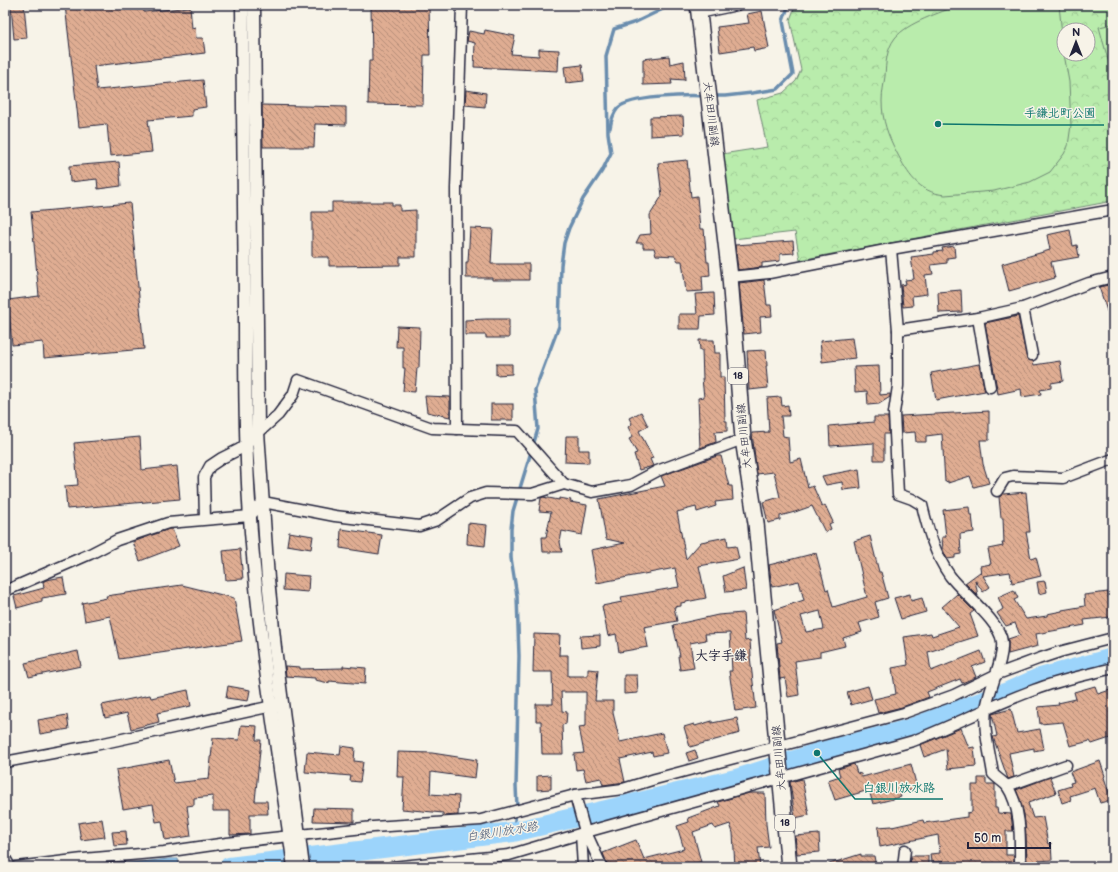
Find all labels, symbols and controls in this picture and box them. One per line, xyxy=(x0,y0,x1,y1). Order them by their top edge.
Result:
north arrow xyxy=(1056,22,1096,62)
text: N xyxy=(1072,26,1080,39)
street label: 大牟田川副線 xyxy=(701,80,721,148)
callout: 手鎌北町公園 xyxy=(1016,101,1104,125)
text: 手鎌北町公園 xyxy=(1024,106,1096,121)
road number: 18 xyxy=(728,368,748,384)
street label: 大牟田川副線 xyxy=(734,403,754,469)
district label: 大字手鎌 xyxy=(695,648,747,664)
street label: 大牟田川副線 xyxy=(770,725,788,791)
callout: 白銀川放水路 xyxy=(855,775,943,799)
text: 白銀川放水路 xyxy=(863,781,935,796)
road number: 18 xyxy=(775,815,795,831)
water label: 白銀川放水路 xyxy=(465,819,540,845)
scale bar xyxy=(968,824,1050,850)
text: 50 m xyxy=(974,831,1001,846)

